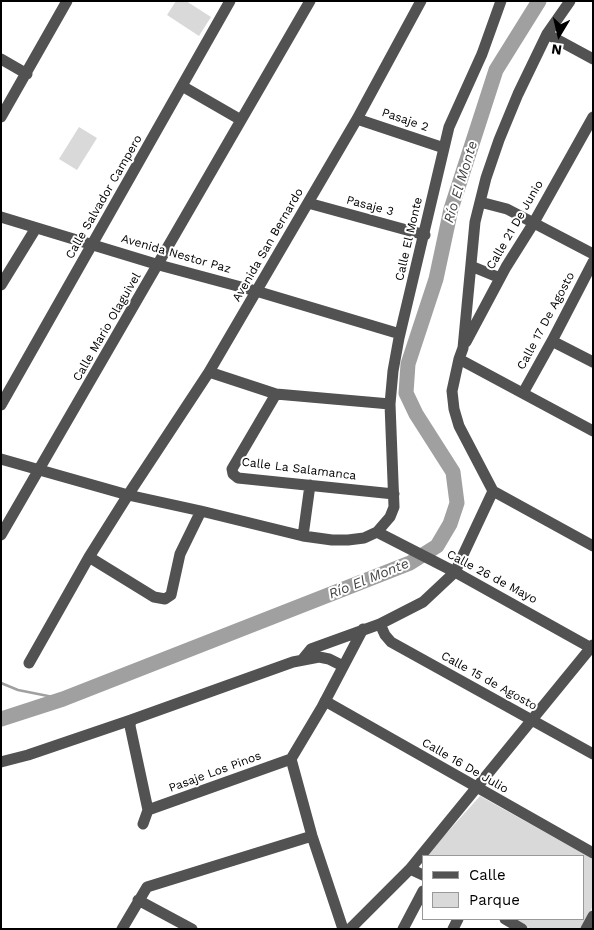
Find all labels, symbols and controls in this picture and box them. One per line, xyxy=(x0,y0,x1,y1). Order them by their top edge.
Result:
north arrow xyxy=(534,10,584,60)
text: N xyxy=(550,41,563,59)
street label: Pasaje 2 xyxy=(380,105,430,135)
street label: Calle Salvador Campero xyxy=(63,133,145,261)
water label: Río El Monte xyxy=(441,139,481,225)
street label: Calle 21 De Junio xyxy=(484,178,546,272)
street label: Avenida San Bernardo xyxy=(230,186,306,304)
street label: Pasaje 3 xyxy=(345,193,395,219)
street label: Calle El Monte xyxy=(392,196,426,282)
street label: Avenida Nestor Paz xyxy=(120,231,232,277)
street label: Calle Mario Olaguivel xyxy=(70,270,144,384)
street label: Calle 17 De Agosto xyxy=(514,270,578,372)
street label: Calle La Salamanca xyxy=(241,455,357,483)
street label: Calle 26 de Mayo xyxy=(444,547,540,607)
water label: Río El Monte xyxy=(326,555,412,603)
street label: Calle 15 de Agosto xyxy=(438,649,540,713)
street label: Calle 16 De Julio xyxy=(419,735,511,797)
street label: Pasaje Los Pinos xyxy=(167,749,263,795)
legend xyxy=(422,855,584,920)
text: Calle xyxy=(469,866,506,884)
text: Parque xyxy=(469,891,520,909)

